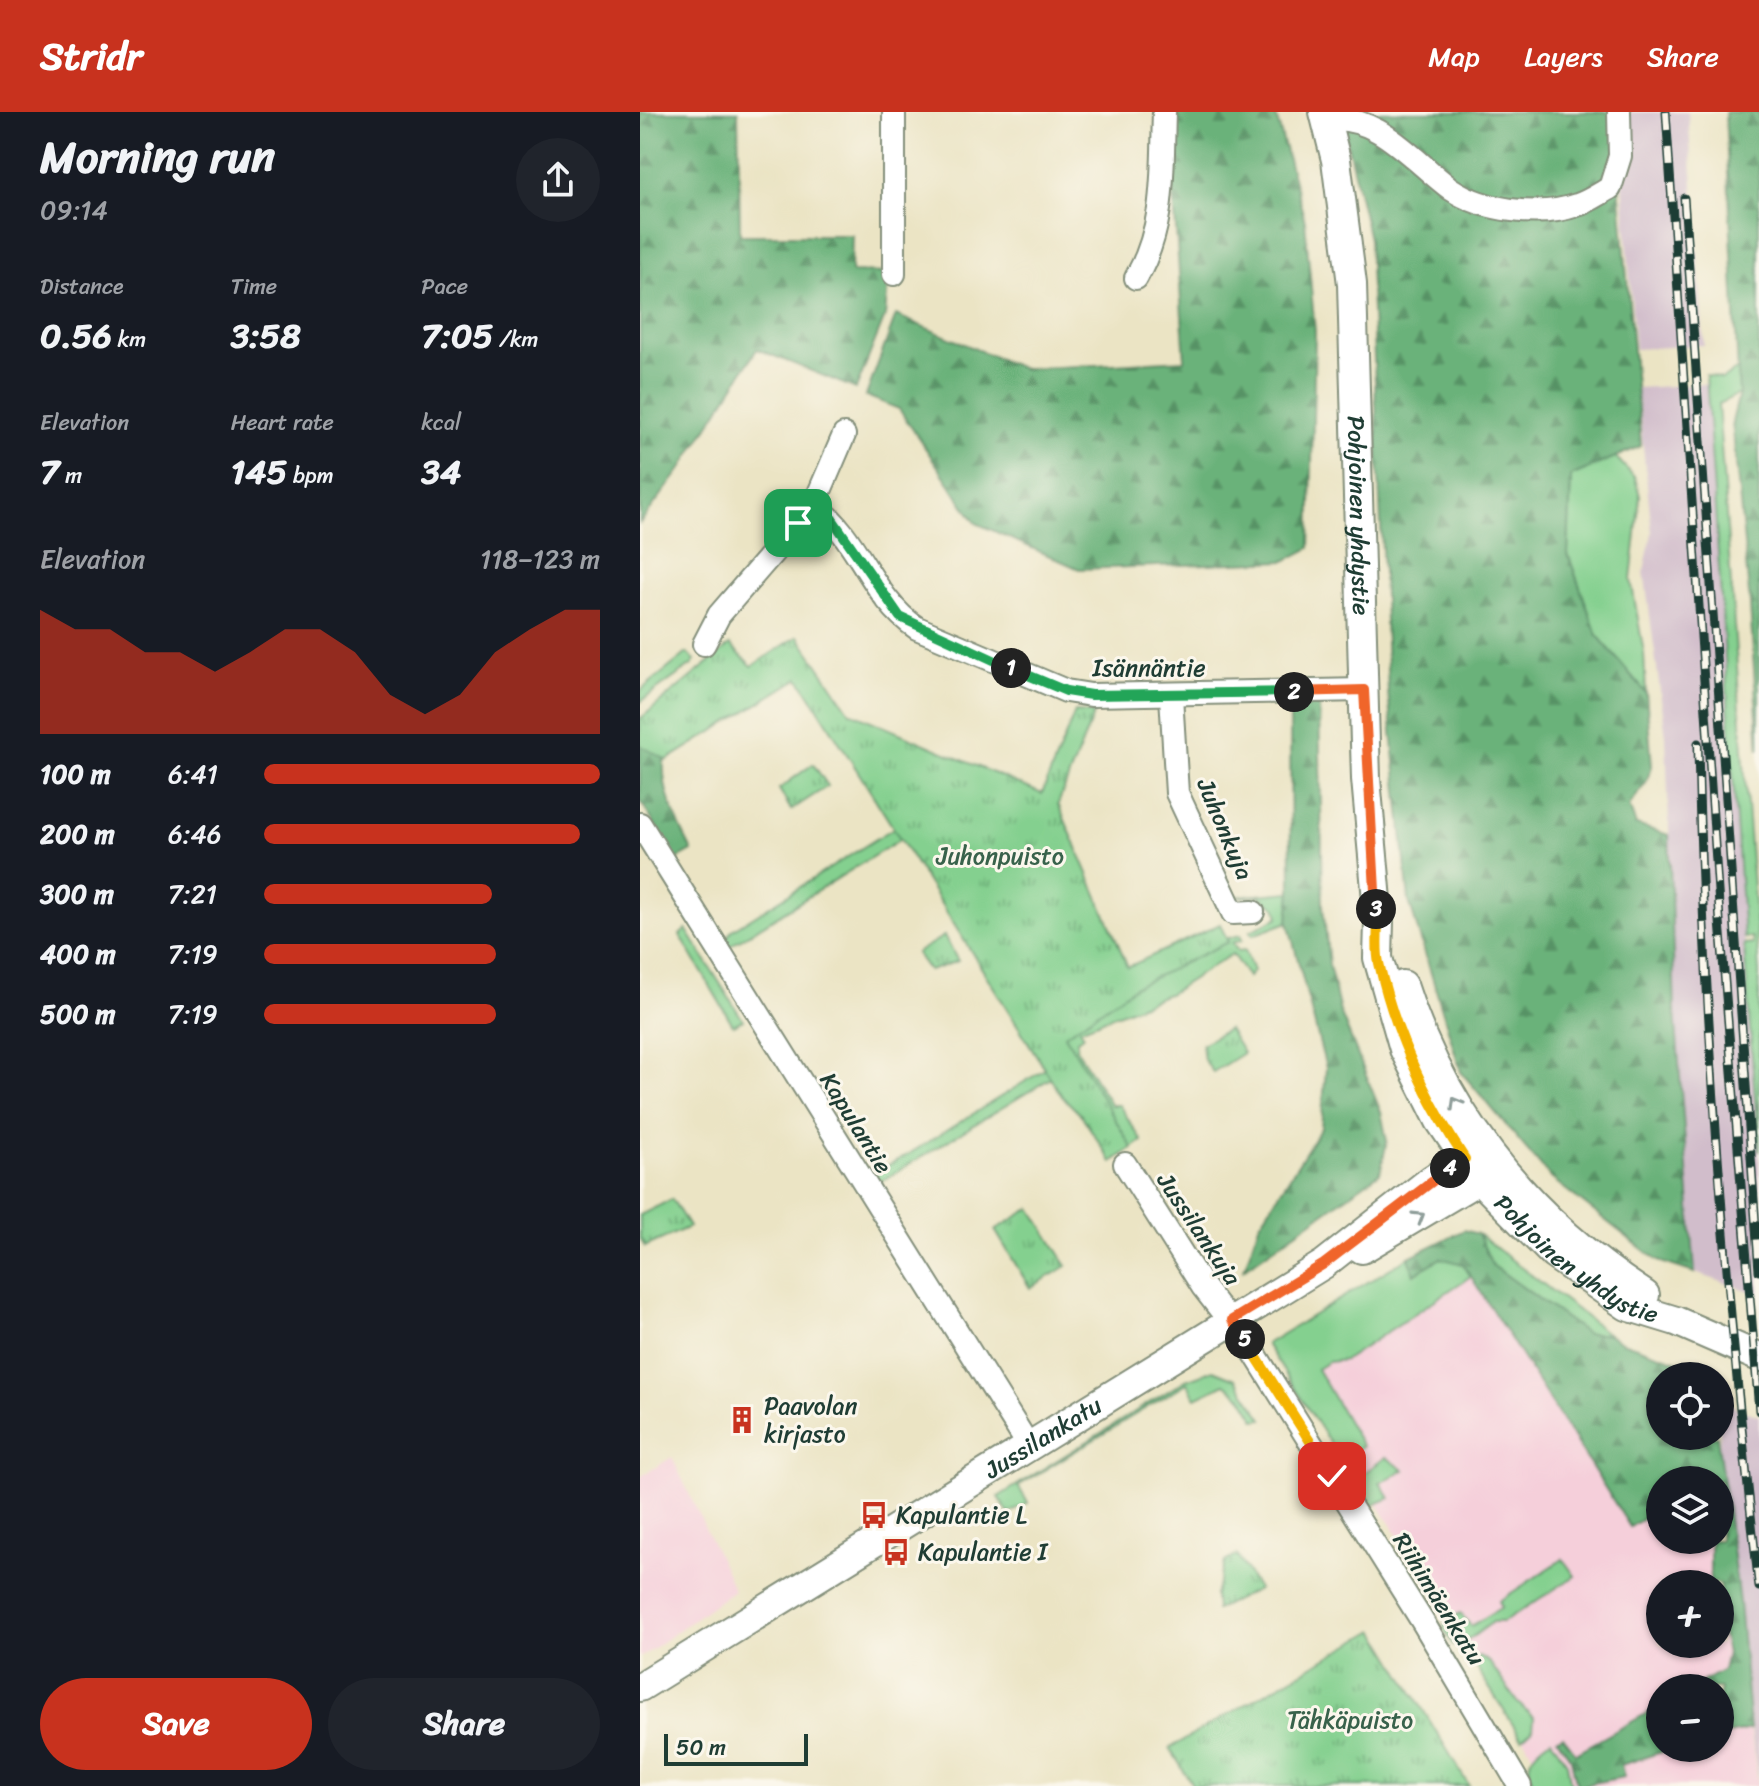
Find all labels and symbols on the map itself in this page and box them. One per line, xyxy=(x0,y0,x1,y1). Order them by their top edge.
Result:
street label: Pohjoinen yhdystie xyxy=(1335,415,1382,616)
pin xyxy=(764,489,832,557)
street label: Isännäntie xyxy=(1092,647,1206,689)
pin: 1 xyxy=(991,648,1031,688)
pin: 2 xyxy=(1274,672,1314,712)
street label: Juhonkuja xyxy=(1184,770,1265,887)
park label: Juhonpuisto xyxy=(935,835,1064,877)
pin: 3 xyxy=(1356,889,1396,929)
street label: Kapulantie xyxy=(808,1064,904,1182)
one-way arrow xyxy=(1450,1097,1466,1112)
pin: 4 xyxy=(1430,1148,1470,1188)
street label: Jussilankuja xyxy=(1145,1163,1253,1295)
street label: Pohjoinen yhdystie xyxy=(1483,1184,1664,1335)
one-way arrow xyxy=(1410,1212,1425,1227)
pin: 5 xyxy=(1225,1319,1265,1359)
place label: Paavolan kirjasto xyxy=(764,1385,858,1455)
street label: Jussilankatu xyxy=(975,1385,1110,1491)
building icon: Paavolan kirjasto xyxy=(727,1405,757,1435)
pin xyxy=(1298,1442,1366,1510)
place label: Kapulantie L xyxy=(896,1494,1027,1536)
bus stop icon: Kapulantie L xyxy=(859,1500,889,1530)
street label: Riihimäenkatu xyxy=(1381,1524,1497,1674)
place label: Kapulantie I xyxy=(918,1531,1049,1573)
bus stop icon: Kapulantie I xyxy=(881,1537,911,1567)
park label: Tähkäpuisto xyxy=(1287,1699,1413,1741)
scale bar xyxy=(664,1730,808,1766)

